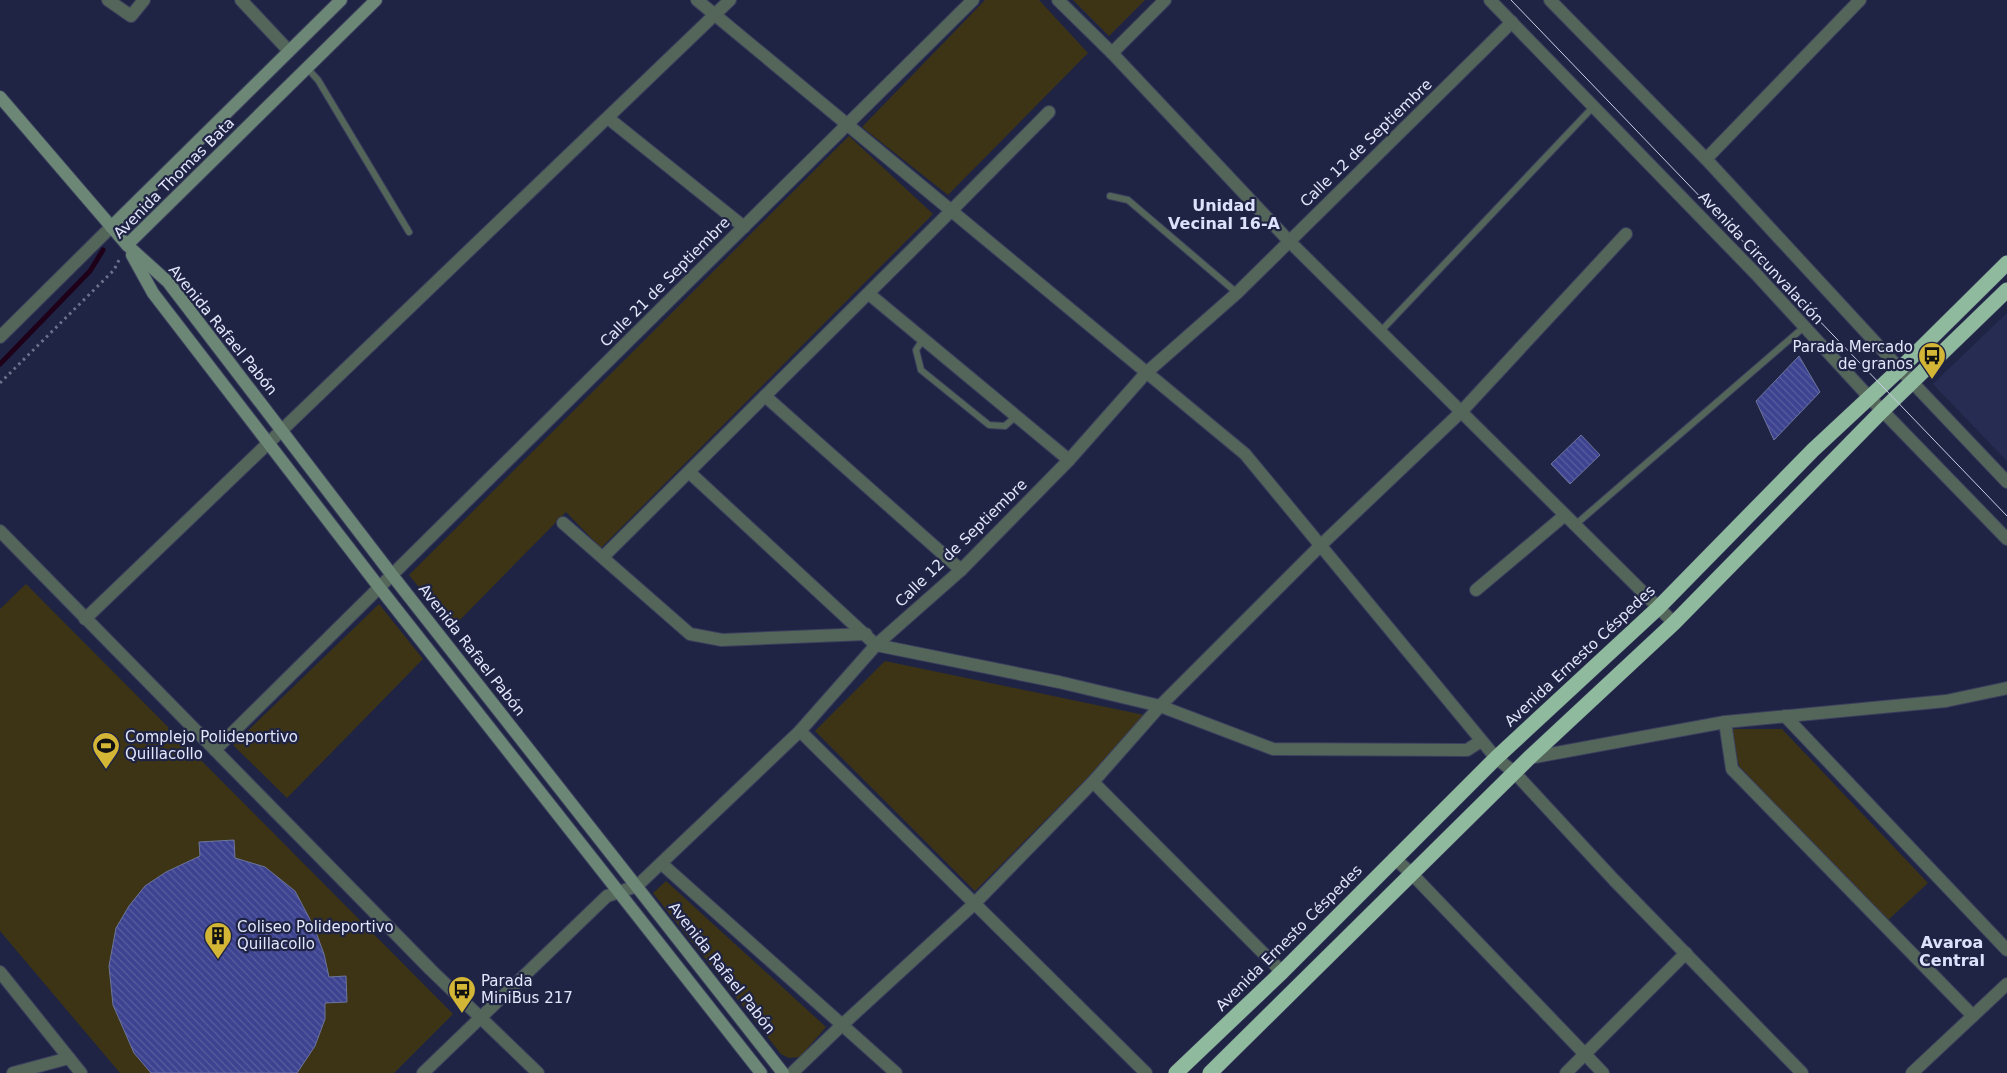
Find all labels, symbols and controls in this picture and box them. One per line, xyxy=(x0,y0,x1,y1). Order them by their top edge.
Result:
street label: Calle 12 de Septiembre xyxy=(1296,75,1436,211)
street label: Avenida Thomas Bata xyxy=(110,114,238,242)
street label: Avenida Circunvalación xyxy=(1695,188,1827,328)
district label: Unidad Vecinal 16-A xyxy=(1168,196,1281,233)
street label: Calle 21 de Septiembre xyxy=(596,213,734,351)
street label: Avenida Rafael Pabón xyxy=(165,261,281,399)
place label: Parada Mercado de granos xyxy=(1792,338,1913,373)
bus stop icon: Parada Mercado de granos xyxy=(1917,341,1947,380)
street label: Calle 12 de Septiembre xyxy=(891,475,1031,611)
street label: Avenida Rafael Pabón xyxy=(415,580,529,720)
street label: Avenida Ernesto Céspedes xyxy=(1501,581,1659,731)
place label: Complejo Polideportivo Quillacollo xyxy=(125,728,298,763)
sports icon: Complejo Polideportivo Quillacollo xyxy=(91,731,121,770)
street label: Avenida Ernesto Céspedes xyxy=(1212,861,1366,1015)
street label: Avenida Rafael Pabón xyxy=(665,898,779,1038)
place label: Coliseo Polideportivo Quillacollo xyxy=(237,918,394,953)
building icon: Coliseo Polideportivo Quillacollo xyxy=(203,921,233,960)
district label: Avaroa Central xyxy=(1919,933,1985,970)
place label: Parada MiniBus 217 xyxy=(481,972,573,1007)
bus stop icon: Parada MiniBus 217 xyxy=(447,975,477,1014)

